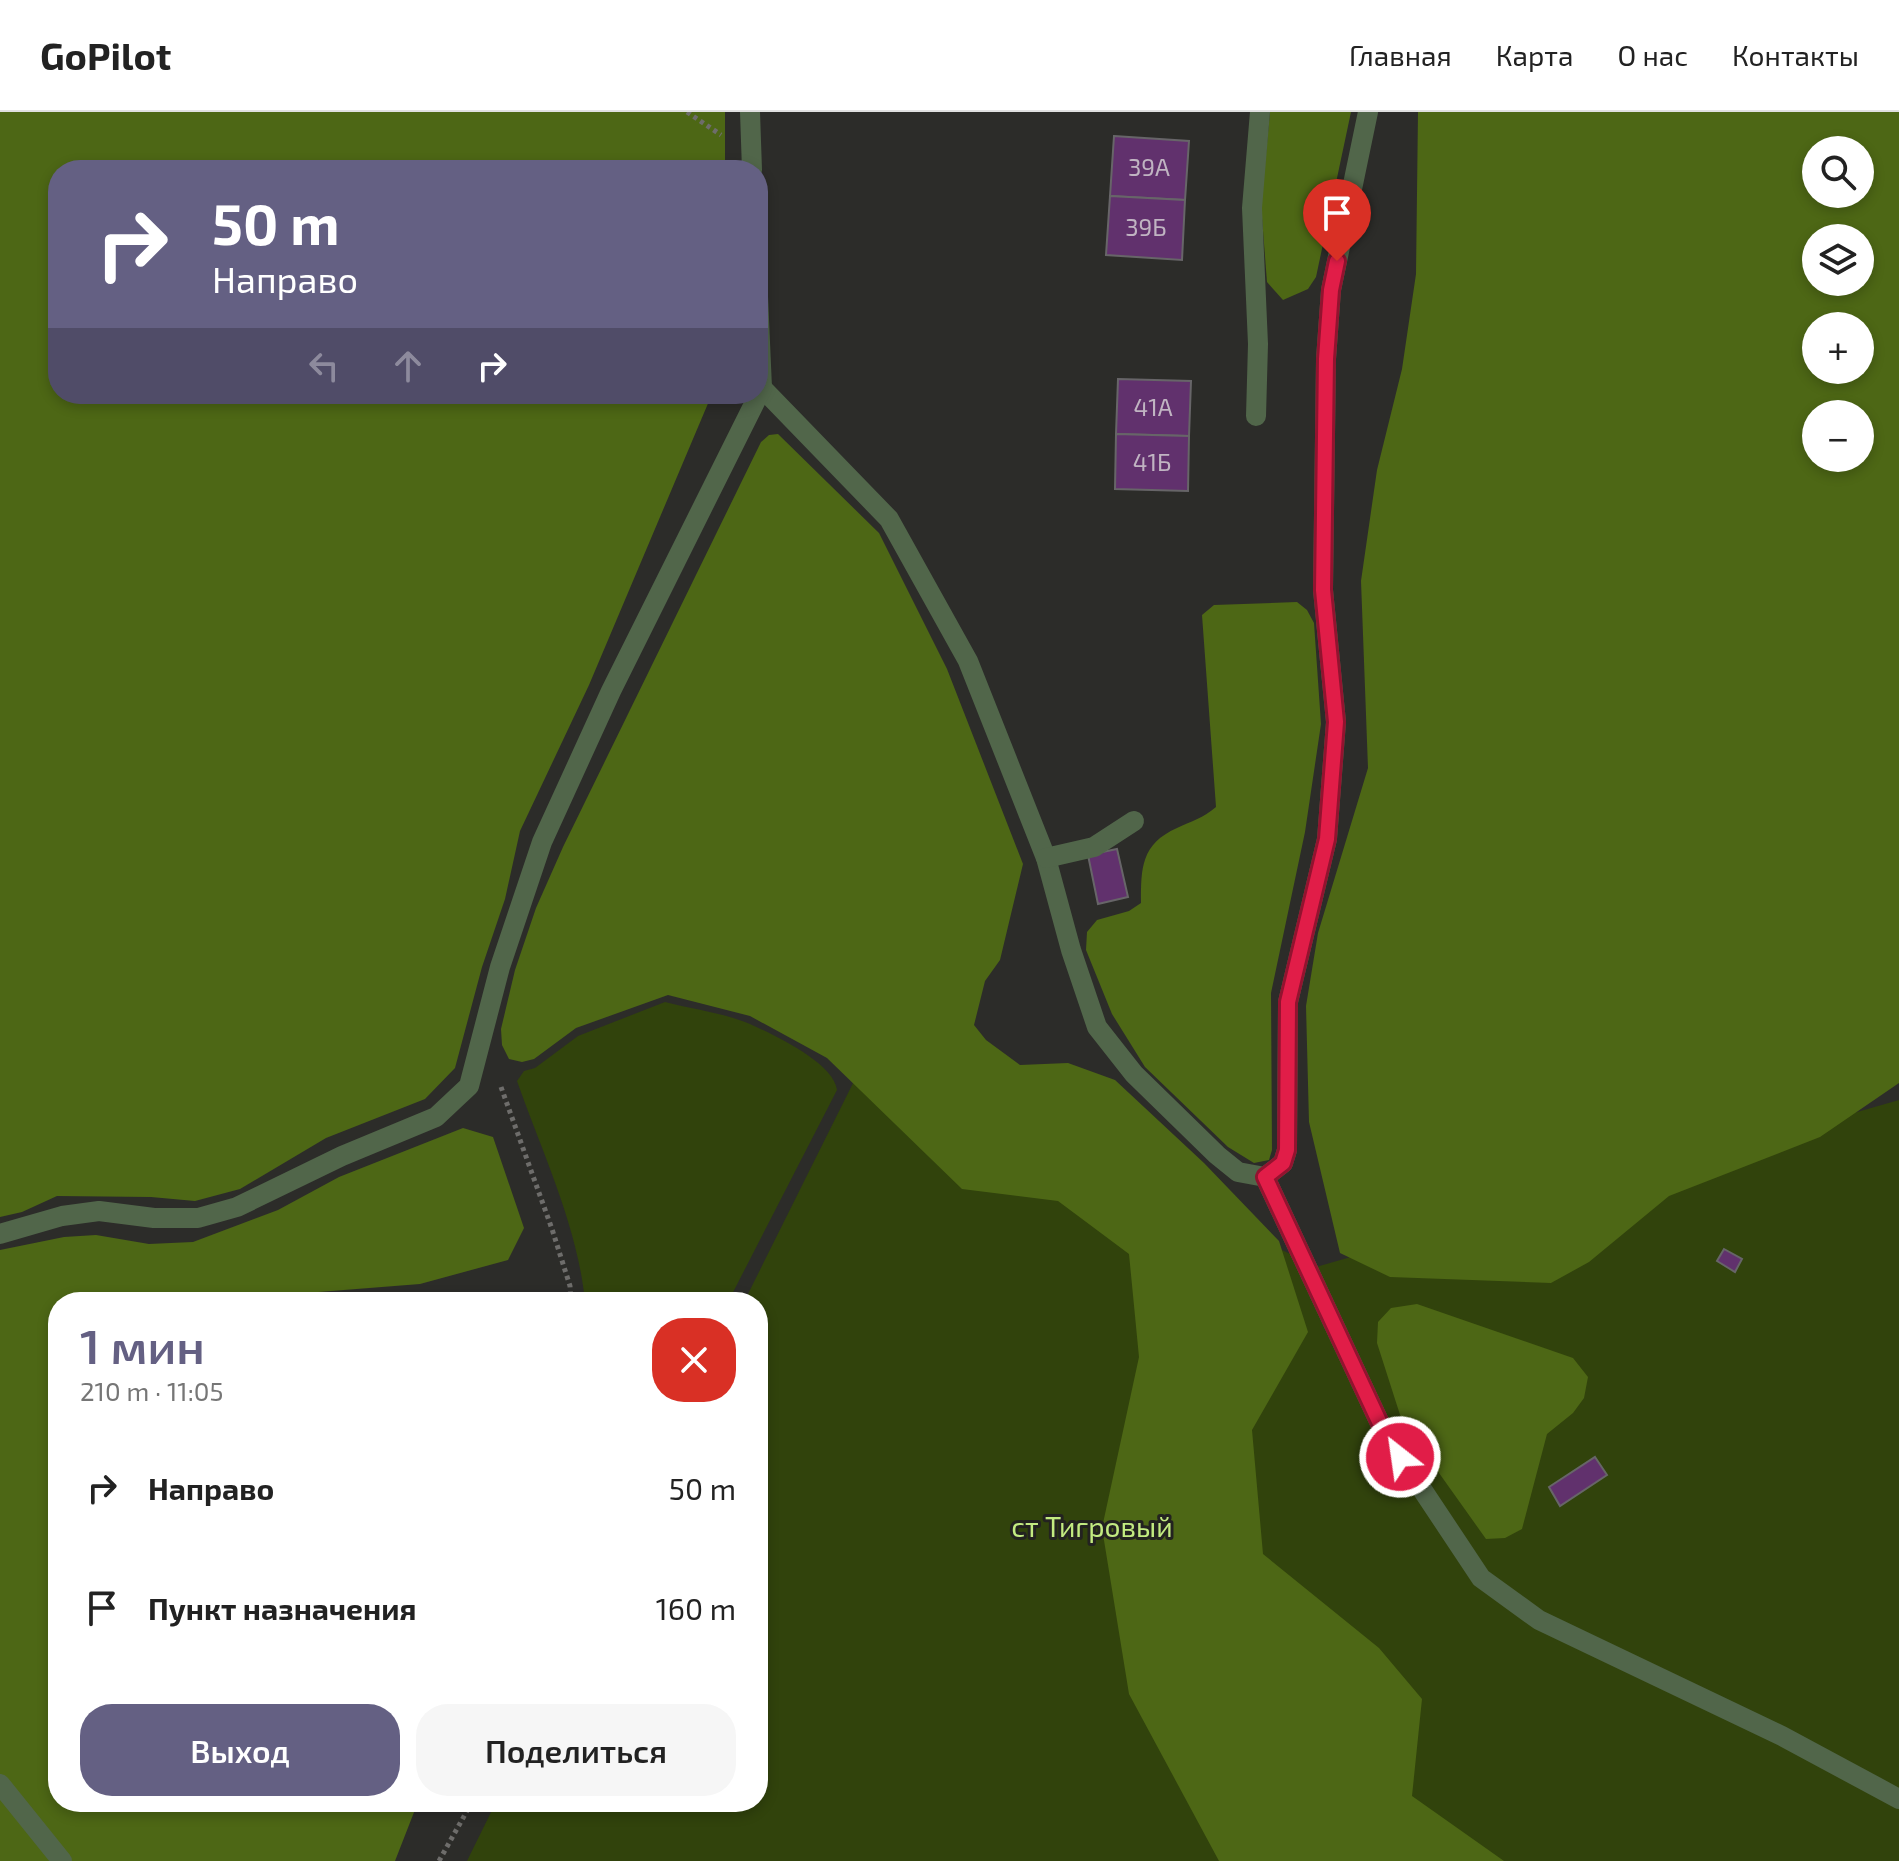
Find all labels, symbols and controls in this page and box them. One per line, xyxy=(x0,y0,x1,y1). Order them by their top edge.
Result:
text: GoPilot xyxy=(40,32,171,78)
text: Главная xyxy=(1349,38,1452,72)
text: Карта xyxy=(1496,38,1574,72)
text: О нас xyxy=(1618,38,1688,72)
text: Контакты xyxy=(1732,38,1859,72)
map controls xyxy=(1802,136,1874,472)
button: search xyxy=(1802,136,1874,208)
house number: 39А xyxy=(1128,152,1170,181)
pin xyxy=(1303,179,1371,261)
text: 50 m xyxy=(212,189,340,256)
icon: arrive xyxy=(1315,191,1359,235)
icon: right xyxy=(80,192,184,296)
house number: 39Б xyxy=(1125,212,1167,241)
button: layers xyxy=(1802,224,1874,296)
text: Направо xyxy=(212,257,358,300)
button: + xyxy=(1802,312,1874,384)
icon: left xyxy=(302,344,346,388)
icon: ahead xyxy=(386,344,430,388)
icon: right xyxy=(470,344,514,388)
house number: 41А xyxy=(1133,392,1173,421)
button: − xyxy=(1802,400,1874,472)
house number: 41Б xyxy=(1133,447,1171,476)
text: 1 мин xyxy=(80,1316,205,1374)
button: close xyxy=(652,1318,736,1402)
text: 210 m · 11:05 xyxy=(80,1375,223,1406)
position arrow xyxy=(1358,1415,1442,1499)
icon: right xyxy=(80,1466,124,1510)
text: Направо xyxy=(148,1470,274,1506)
text: 50 m xyxy=(669,1470,736,1506)
park label: ст Тигровый xyxy=(1011,1509,1173,1543)
icon: arrive xyxy=(80,1586,124,1630)
text: Пункт назначения xyxy=(148,1590,416,1626)
text: 160 m xyxy=(656,1590,736,1626)
button: Выход xyxy=(80,1704,400,1796)
button: Поделиться xyxy=(416,1704,736,1796)

